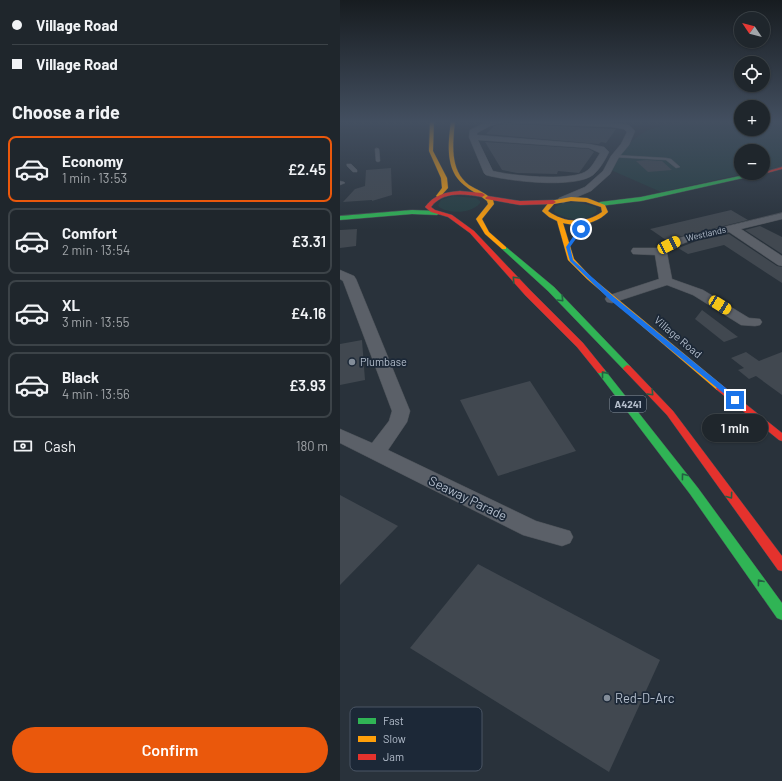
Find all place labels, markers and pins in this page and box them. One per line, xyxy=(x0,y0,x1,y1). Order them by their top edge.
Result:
place label: Plumbase xyxy=(360,355,407,368)
marker: Plumbase xyxy=(347,357,357,367)
place label: Red-D-Arc xyxy=(615,690,675,706)
marker: Red-D-Arc xyxy=(602,693,612,703)

